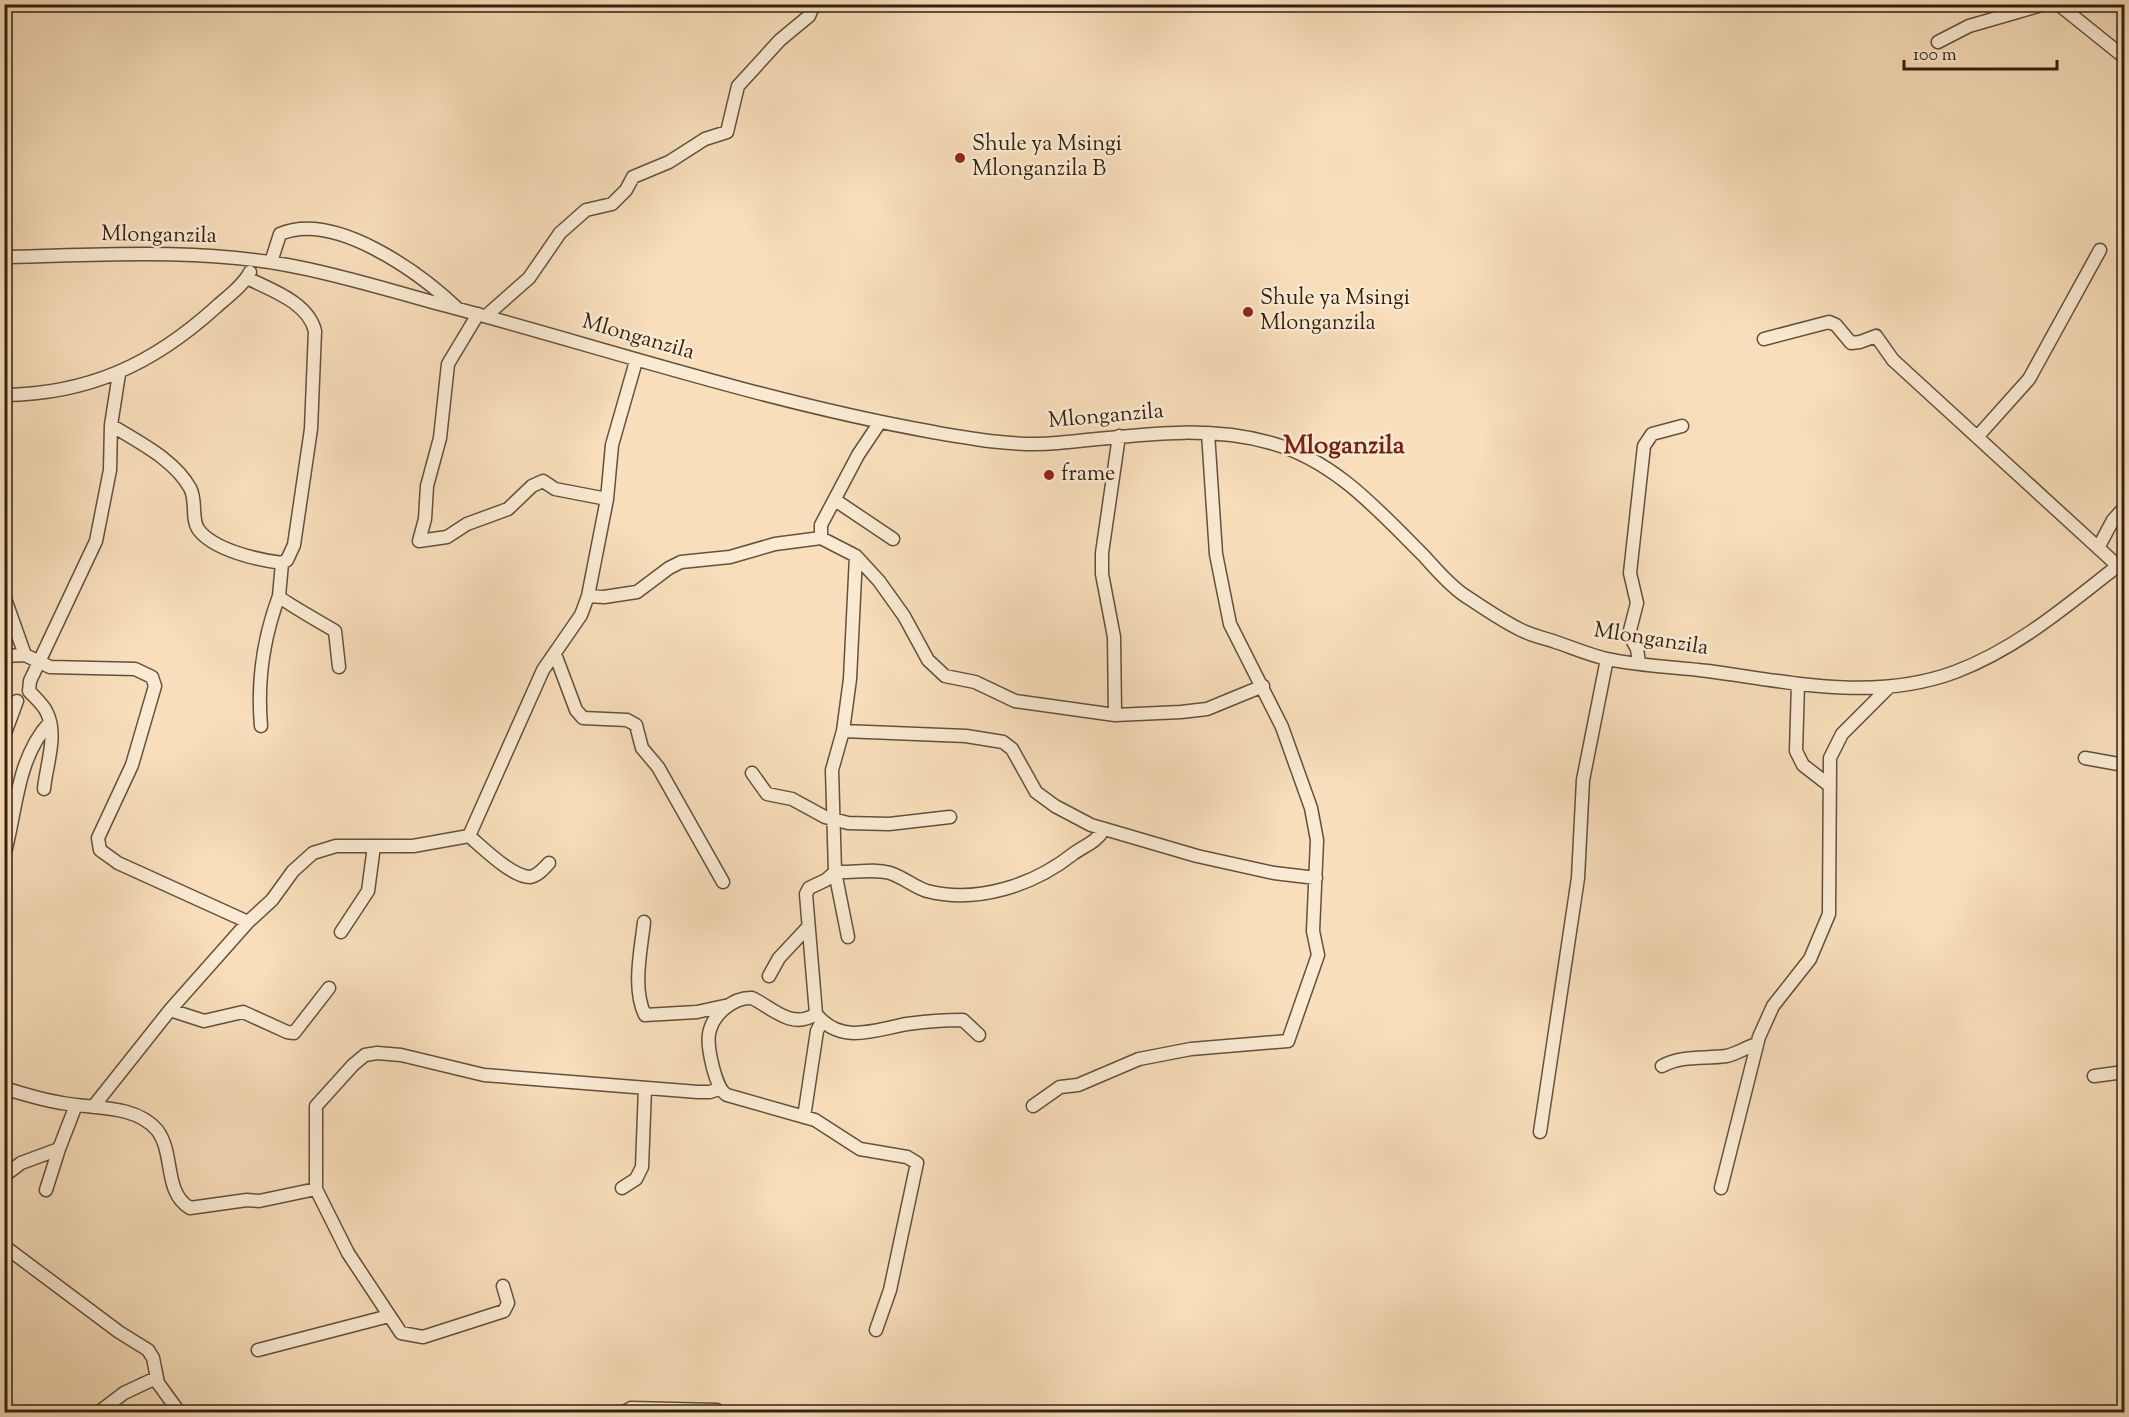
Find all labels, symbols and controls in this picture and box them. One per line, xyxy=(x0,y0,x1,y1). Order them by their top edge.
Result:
scale bar xyxy=(1904,33,2057,71)
text: 100 m xyxy=(1913,43,1957,69)
place label: Shule ya Msingi Mlonganzila B xyxy=(972,129,1122,186)
marker: Shule ya Msingi Mlonganzila B xyxy=(953,151,967,165)
street label: Mlonganzila xyxy=(101,219,217,253)
place label: Shule ya Msingi Mlonganzila xyxy=(1260,283,1410,340)
marker: Shule ya Msingi Mlonganzila xyxy=(1241,305,1255,319)
street label: Mlonganzila xyxy=(578,307,698,369)
street label: Mlonganzila xyxy=(1047,396,1165,438)
district label: Mloganzila xyxy=(1283,428,1405,465)
place label: frame xyxy=(1061,459,1115,491)
marker: frame xyxy=(1042,468,1056,482)
street label: Mlonganzila xyxy=(1591,615,1711,665)

